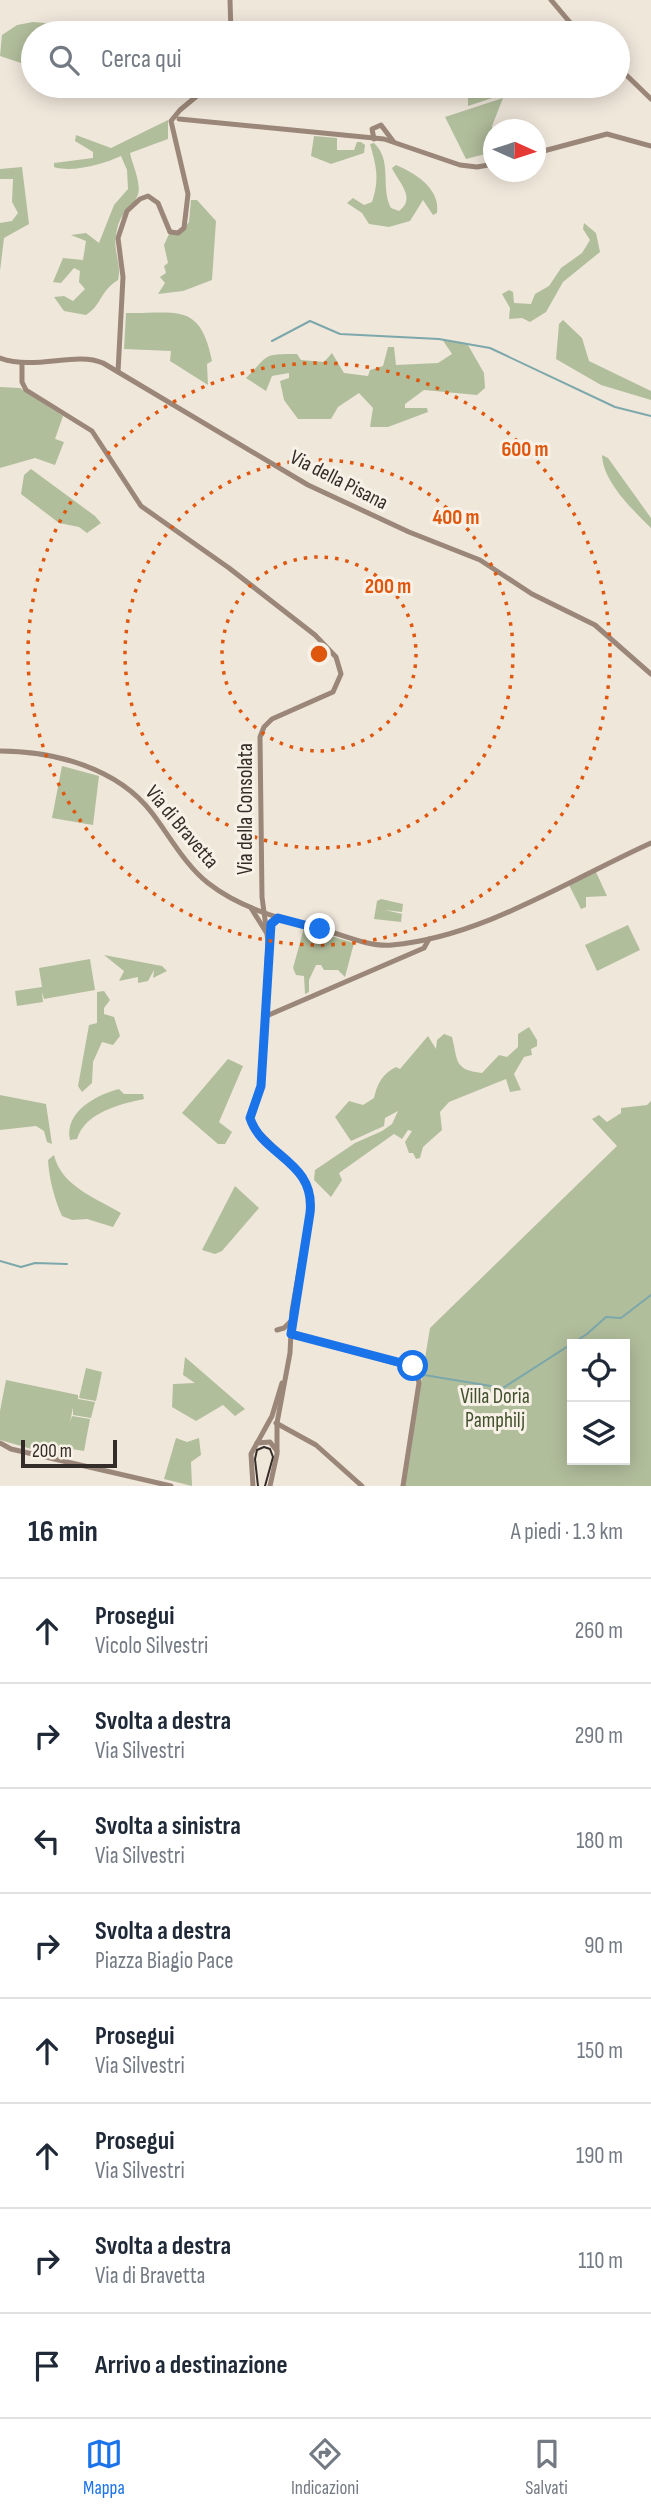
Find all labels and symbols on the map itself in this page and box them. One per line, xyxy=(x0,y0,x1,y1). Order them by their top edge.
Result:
north arrow xyxy=(483,119,546,182)
text: 600 m xyxy=(501,437,549,462)
street label: Via della Pisana xyxy=(286,445,392,515)
text: 400 m xyxy=(433,505,479,530)
text: 200 m xyxy=(365,574,411,599)
centre of rings xyxy=(307,642,331,666)
street label: Via della Consolata xyxy=(233,743,258,875)
street label: Via di Bravetta xyxy=(140,780,224,874)
route end xyxy=(304,913,335,944)
route start xyxy=(397,1350,428,1381)
park label: Villa Doria Pamphilj xyxy=(460,1384,530,1433)
scale bar xyxy=(21,1437,117,1469)

